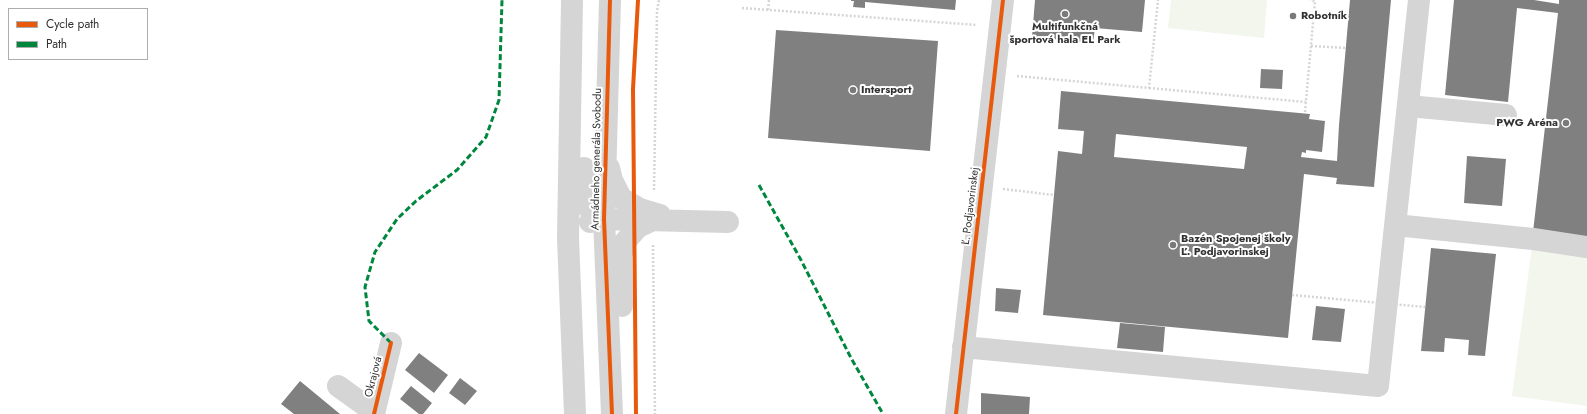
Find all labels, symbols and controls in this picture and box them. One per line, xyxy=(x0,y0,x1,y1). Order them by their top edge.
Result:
legend xyxy=(8,8,148,60)
marker: Multifunkčná športová hala EL Park xyxy=(1060,9,1070,19)
place label: Robotník xyxy=(1301,9,1347,23)
marker: Robotník xyxy=(1288,11,1298,21)
text: Cycle path xyxy=(46,15,99,33)
place label: Multifunkčná športová hala EL Park xyxy=(1009,20,1121,46)
text: Path xyxy=(46,35,67,53)
place label: Intersport xyxy=(861,83,911,97)
marker: Intersport xyxy=(848,85,858,95)
street label: Armádneho generála Svobodu xyxy=(589,88,605,230)
place label: PWG Aréna xyxy=(1496,116,1558,130)
marker: PWG Aréna xyxy=(1561,118,1571,128)
street label: Ľ. Podjavorinskej xyxy=(960,166,982,246)
place label: Bazén Spojenej školy Ľ. Podjavorinskej xyxy=(1181,232,1290,258)
marker: Bazén Spojenej školy Ľ. Podjavorinskej xyxy=(1168,240,1178,250)
street label: Okrajová xyxy=(363,355,385,399)

